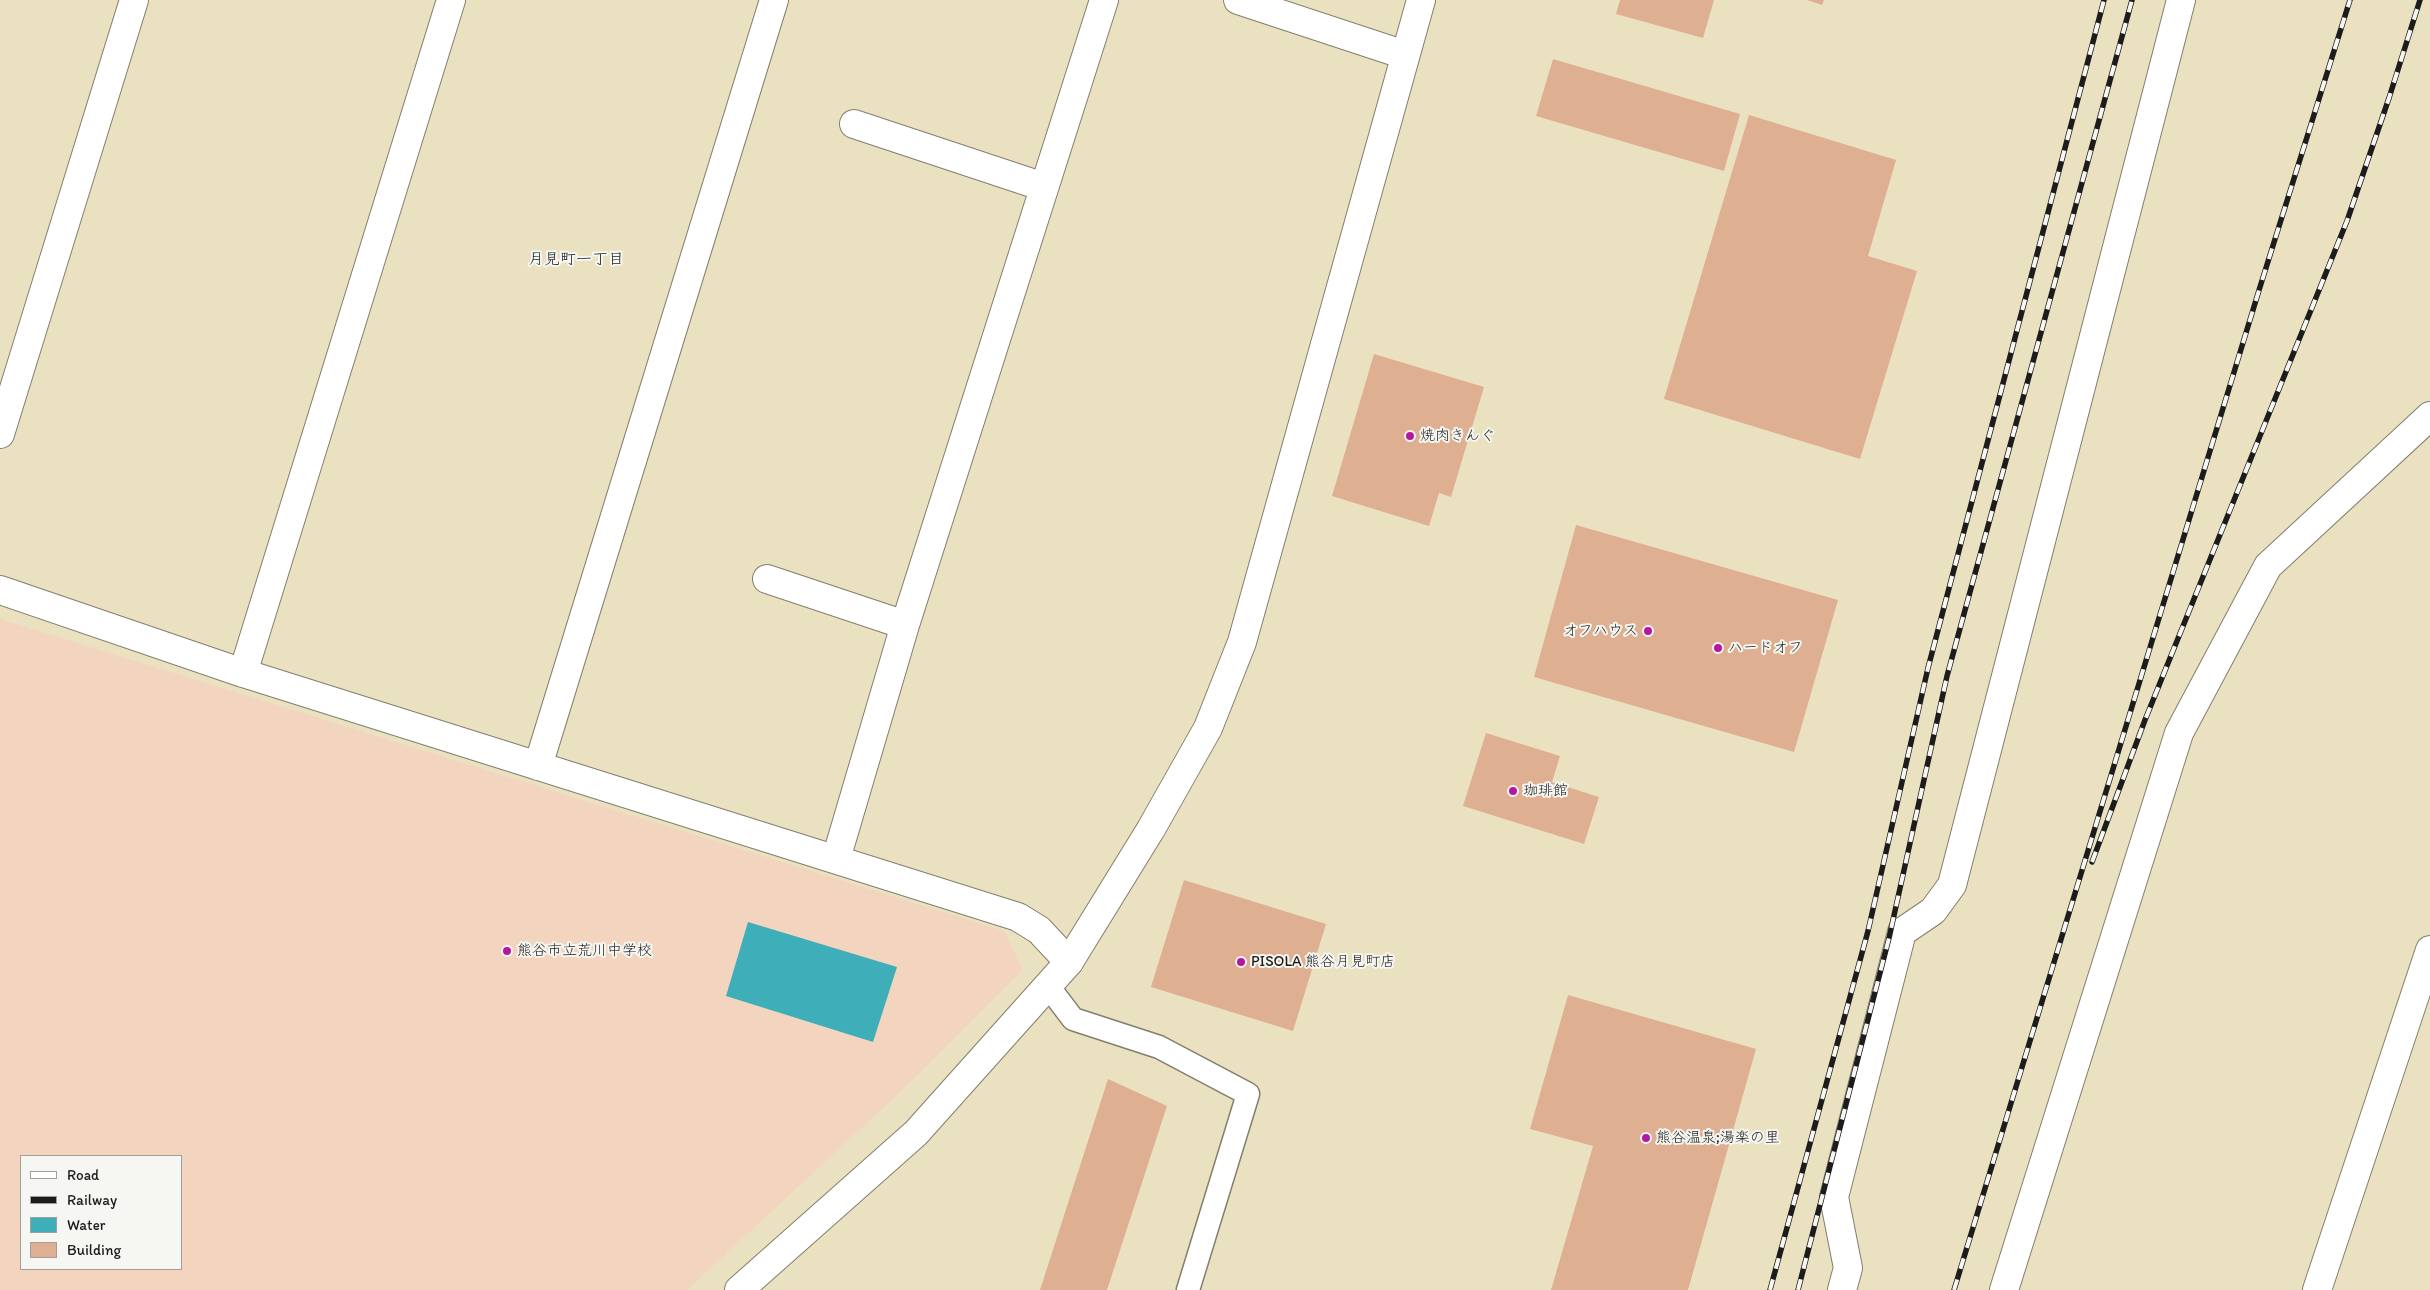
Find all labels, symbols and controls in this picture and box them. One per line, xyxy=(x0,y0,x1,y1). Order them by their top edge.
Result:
district label: 月見町一丁目 xyxy=(528,250,624,270)
place label: 焼肉きんぐ xyxy=(1420,427,1495,445)
marker: 焼肉きんぐ xyxy=(1404,430,1416,442)
place label: オフハウス xyxy=(1563,622,1638,640)
marker: オフハウス xyxy=(1642,625,1654,637)
place label: ハードオフ xyxy=(1728,639,1803,657)
marker: ハードオフ xyxy=(1712,642,1724,654)
place label: 珈琲館 xyxy=(1523,782,1568,800)
marker: 珈琲館 xyxy=(1507,785,1519,797)
place label: 熊谷市立荒川中学校 xyxy=(517,942,652,960)
marker: 熊谷市立荒川中学校 xyxy=(501,945,513,957)
place label: PISOLA 熊谷月見町店 xyxy=(1251,953,1395,971)
marker: PISOLA 熊谷月見町店 xyxy=(1235,956,1247,968)
place label: 熊谷温泉;湯楽の里 xyxy=(1656,1129,1780,1147)
marker: 熊谷温泉;湯楽の里 xyxy=(1640,1132,1652,1144)
legend xyxy=(20,1155,182,1270)
text: Road xyxy=(67,1166,99,1184)
text: Railway xyxy=(67,1191,117,1209)
text: Water xyxy=(67,1216,105,1234)
text: Building xyxy=(67,1241,121,1259)

